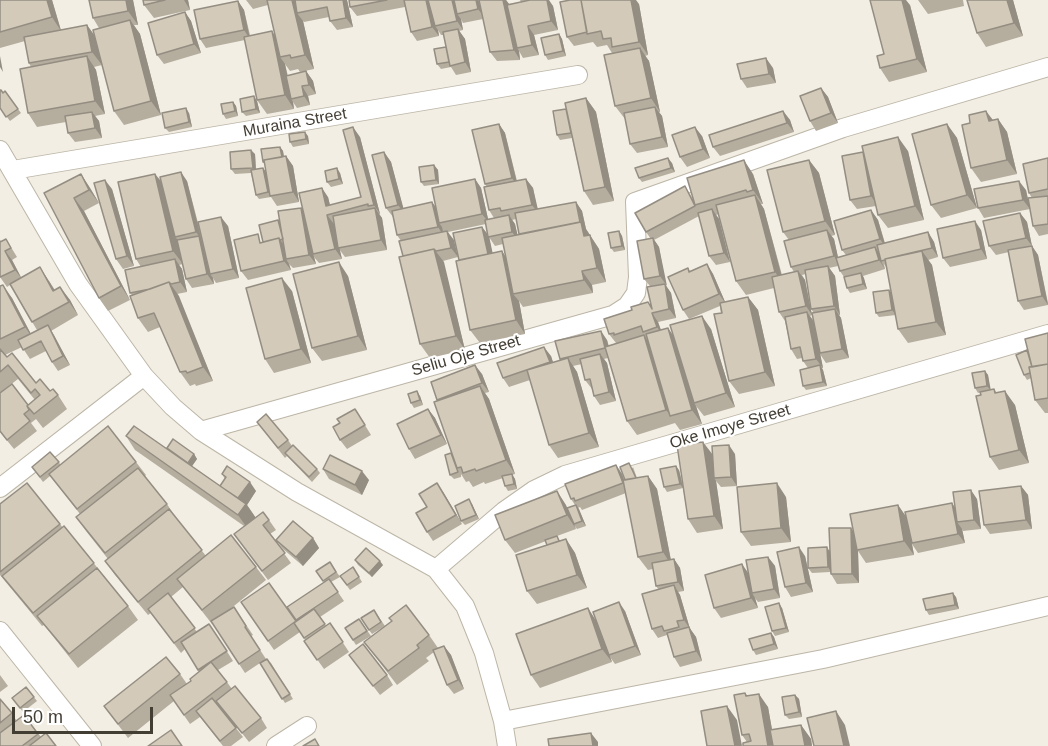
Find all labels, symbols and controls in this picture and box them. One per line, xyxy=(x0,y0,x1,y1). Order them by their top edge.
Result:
street label: Muraina Street xyxy=(242,104,348,142)
street label: Seliu Oje Street xyxy=(409,331,523,381)
street label: Oke Imoye Street xyxy=(668,401,792,453)
scale bar xyxy=(15,695,156,733)
text: 50 m xyxy=(23,707,63,727)

